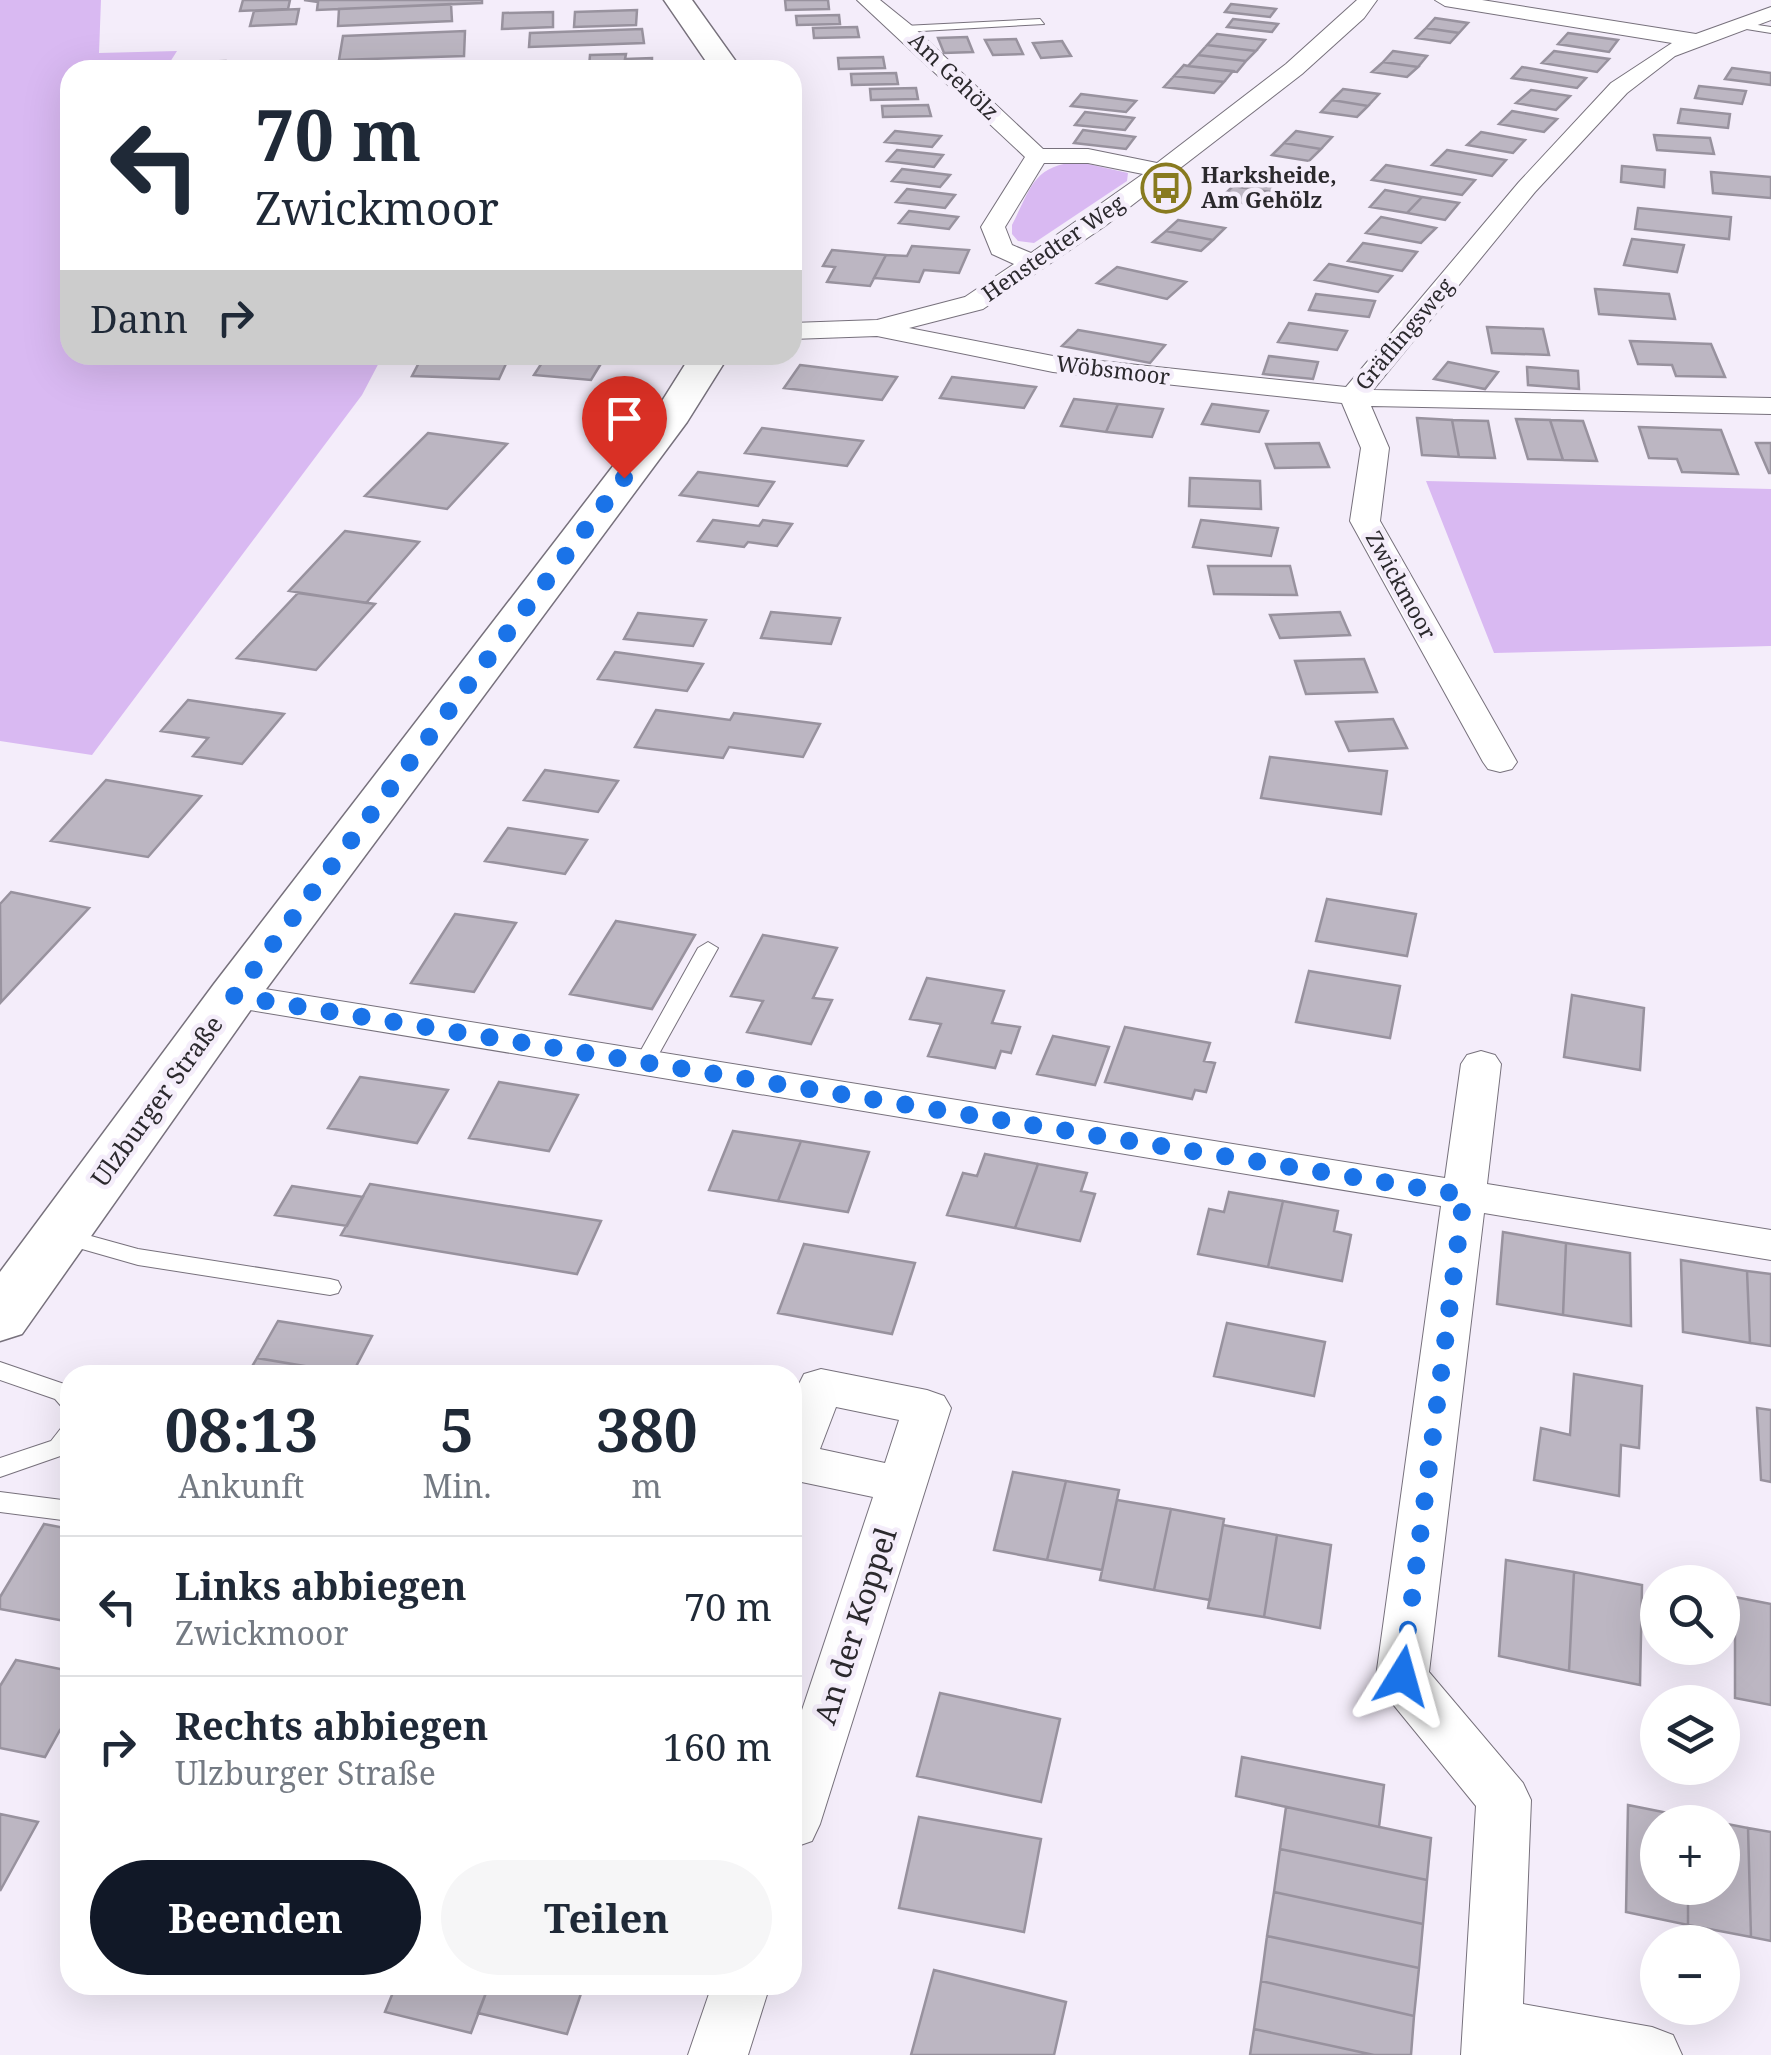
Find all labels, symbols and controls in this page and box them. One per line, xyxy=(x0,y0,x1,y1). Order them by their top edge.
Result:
street label: Am Gehölz xyxy=(903,25,1006,126)
text: 70 m xyxy=(255,86,421,182)
icon: left xyxy=(90,100,220,230)
place label: Harksheide, Am Gehölz xyxy=(1201,159,1337,214)
bus stop icon: Harksheide, Am Gehölz xyxy=(1140,162,1192,214)
text: Zwickmoor xyxy=(255,177,499,238)
street label: Henstedter Weg xyxy=(975,187,1130,307)
street label: Gräflingsweg xyxy=(1347,271,1459,396)
icon: right xyxy=(208,290,263,345)
text: Dann xyxy=(90,292,188,344)
street label: Wöbsmoor xyxy=(1055,347,1172,391)
pin xyxy=(582,376,667,479)
icon: arrive xyxy=(597,391,652,446)
street label: Zwickmoor xyxy=(1360,525,1444,644)
street label: Ulzburger Straße xyxy=(83,1008,230,1193)
text: 08:13 xyxy=(164,1388,318,1470)
text: 5 xyxy=(440,1388,474,1470)
text: 380 xyxy=(596,1388,698,1470)
text: Ankunft xyxy=(178,1464,304,1507)
text: Min. xyxy=(423,1464,492,1507)
text: m xyxy=(632,1464,662,1507)
street label: An der Koppel xyxy=(803,1522,906,1729)
text: Links abbiegen xyxy=(175,1559,467,1611)
map controls xyxy=(1640,1565,1740,2025)
button: search xyxy=(1640,1565,1740,1665)
icon: left xyxy=(90,1579,145,1634)
text: 70 m xyxy=(684,1580,772,1632)
text: Zwickmoor xyxy=(175,1611,348,1654)
position arrow xyxy=(1350,1624,1454,1728)
button: layers xyxy=(1640,1685,1740,1785)
text: Rechts abbiegen xyxy=(175,1699,488,1751)
icon: right xyxy=(90,1719,145,1774)
text: 160 m xyxy=(662,1720,772,1772)
text: Ulzburger Straße xyxy=(175,1751,436,1794)
button: + xyxy=(1640,1805,1740,1905)
button: Beenden xyxy=(90,1860,421,1975)
button: Teilen xyxy=(441,1860,772,1975)
button: − xyxy=(1640,1925,1740,2025)

